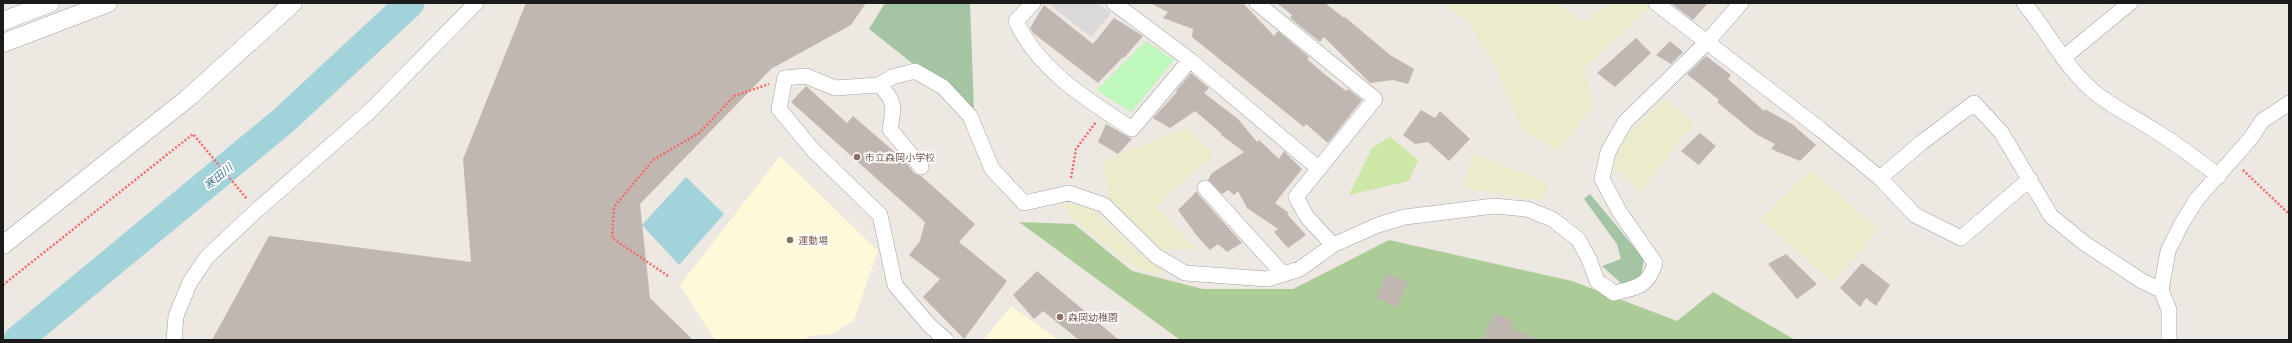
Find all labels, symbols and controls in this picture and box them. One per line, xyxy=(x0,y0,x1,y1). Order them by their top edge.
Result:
place label: 市立森岡小学校 xyxy=(865,151,935,163)
marker: 市立森岡小学校 xyxy=(852,152,862,162)
water label: 寒田川 xyxy=(201,160,236,192)
place label: 運動場 xyxy=(798,234,828,246)
marker: 運動場 xyxy=(785,235,795,245)
place label: 森岡幼稚園 xyxy=(1068,311,1118,323)
marker: 森岡幼稚園 xyxy=(1055,312,1065,322)

